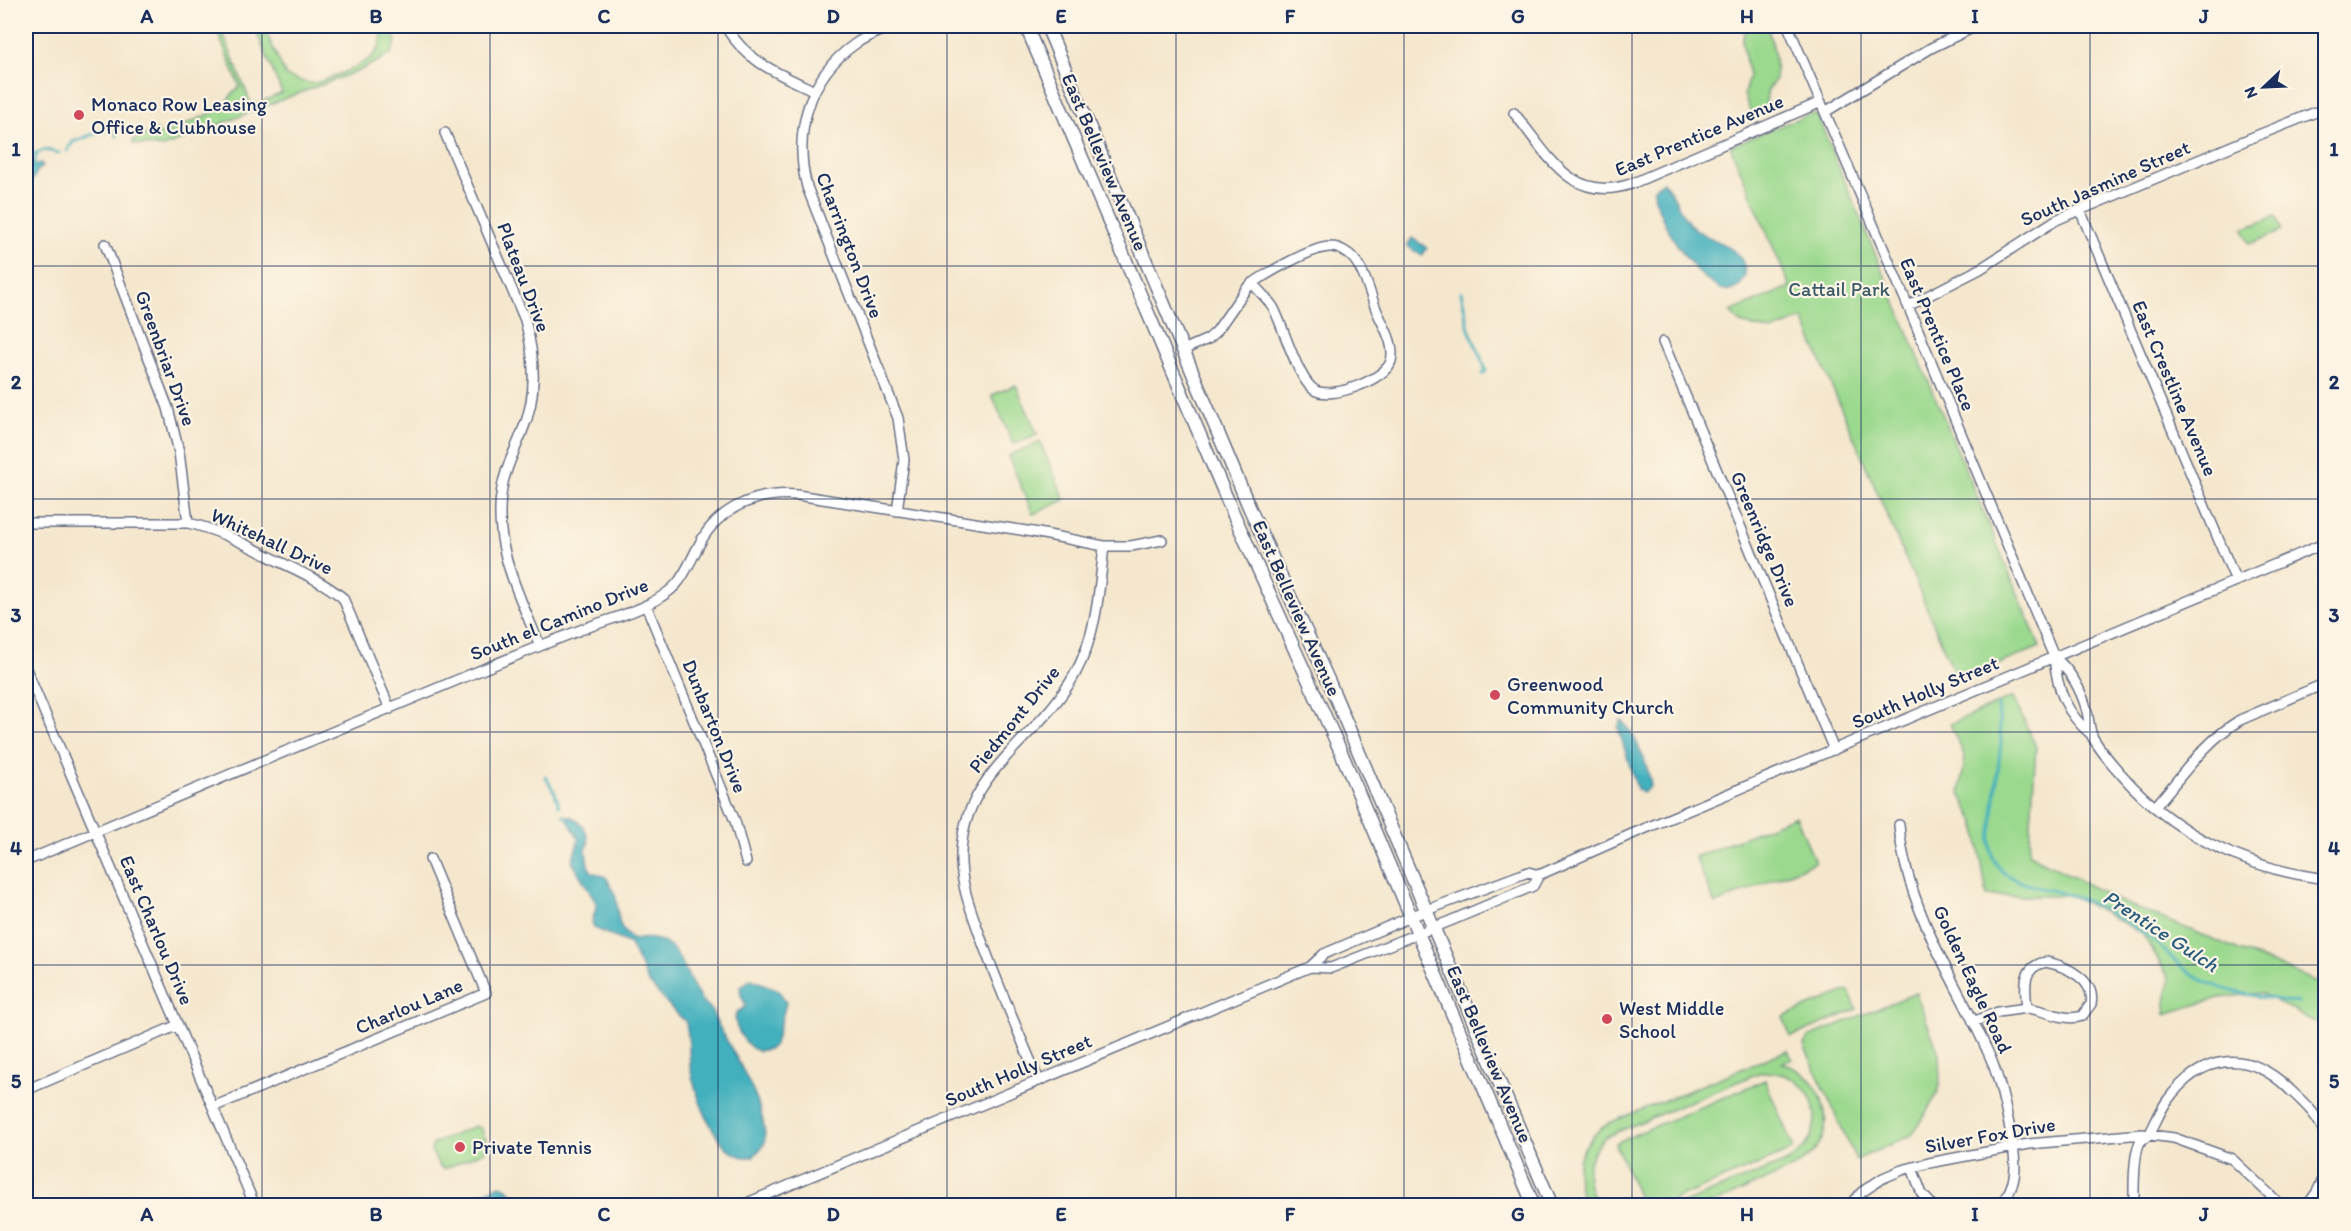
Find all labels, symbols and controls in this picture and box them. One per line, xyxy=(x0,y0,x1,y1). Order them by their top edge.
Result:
text: A xyxy=(140,4,154,28)
text: B xyxy=(370,4,383,28)
text: C xyxy=(598,4,611,28)
text: D xyxy=(826,4,840,28)
text: E xyxy=(1055,4,1067,28)
text: F xyxy=(1285,4,1296,28)
text: G xyxy=(1511,4,1525,28)
text: H xyxy=(1740,4,1754,28)
text: I xyxy=(1971,4,1979,28)
text: J xyxy=(2198,4,2209,28)
north arrow xyxy=(2234,57,2294,117)
street label: East Belleview Avenue xyxy=(1057,70,1153,254)
text: N xyxy=(2240,84,2262,101)
street label: East Prentice Avenue xyxy=(1611,89,1787,181)
place label: Monaco Row Leasing Office & Clubhouse xyxy=(91,92,268,139)
marker: Monaco Row Leasing Office & Clubhouse xyxy=(72,108,86,122)
street label: South Jasmine Street xyxy=(2016,135,2194,231)
text: 1 xyxy=(11,137,21,161)
text: 1 xyxy=(2329,137,2339,161)
street label: Charrington Drive xyxy=(811,169,889,321)
street label: Plateau Drive xyxy=(492,219,556,335)
street label: East Prentice Place xyxy=(1895,254,1981,414)
park label: Cattail Park xyxy=(1788,277,1890,301)
street label: Greenbriar Drive xyxy=(130,287,202,429)
street label: East Crestline Avenue xyxy=(2127,296,2223,480)
text: 2 xyxy=(11,370,22,394)
text: 2 xyxy=(2329,370,2340,394)
street label: Greenridge Drive xyxy=(1726,468,1804,610)
street label: Whitehall Drive xyxy=(207,502,337,580)
street label: East Belleview Avenue xyxy=(1247,516,1347,700)
street label: South el Camino Drive xyxy=(466,572,652,666)
text: 3 xyxy=(11,603,22,627)
text: 3 xyxy=(2329,603,2340,627)
street label: South Holly Street xyxy=(1848,650,2002,734)
street label: Dunbarton Drive xyxy=(677,656,753,796)
street label: Piedmont Drive xyxy=(963,660,1065,778)
place label: Greenwood Community Church xyxy=(1507,672,1674,719)
marker: Greenwood Community Church xyxy=(1488,688,1502,702)
text: 4 xyxy=(10,836,22,860)
text: 4 xyxy=(2328,836,2340,860)
street label: East Charlou Drive xyxy=(115,852,199,1008)
water label: Prentice Gulch xyxy=(2099,884,2224,978)
street label: Golden Eagle Road xyxy=(1928,901,2018,1057)
street label: East Belleview Avenue xyxy=(1442,962,1538,1146)
street label: Charlou Lane xyxy=(352,973,466,1039)
place label: West Middle School xyxy=(1619,996,1724,1043)
marker: West Middle School xyxy=(1600,1012,1614,1026)
street label: South Holly Street xyxy=(941,1028,1095,1112)
text: 5 xyxy=(11,1069,22,1093)
text: 5 xyxy=(2329,1069,2340,1093)
street label: Silver Fox Drive xyxy=(1923,1112,2057,1158)
place label: Private Tennis xyxy=(472,1135,592,1159)
marker: Private Tennis xyxy=(453,1140,467,1154)
text: A xyxy=(140,1202,154,1226)
text: B xyxy=(370,1202,383,1226)
text: C xyxy=(598,1202,611,1226)
text: D xyxy=(826,1202,840,1226)
text: E xyxy=(1055,1202,1067,1226)
text: F xyxy=(1285,1202,1296,1226)
text: G xyxy=(1511,1202,1525,1226)
text: H xyxy=(1740,1202,1754,1226)
text: I xyxy=(1971,1202,1979,1226)
text: J xyxy=(2198,1202,2209,1226)

